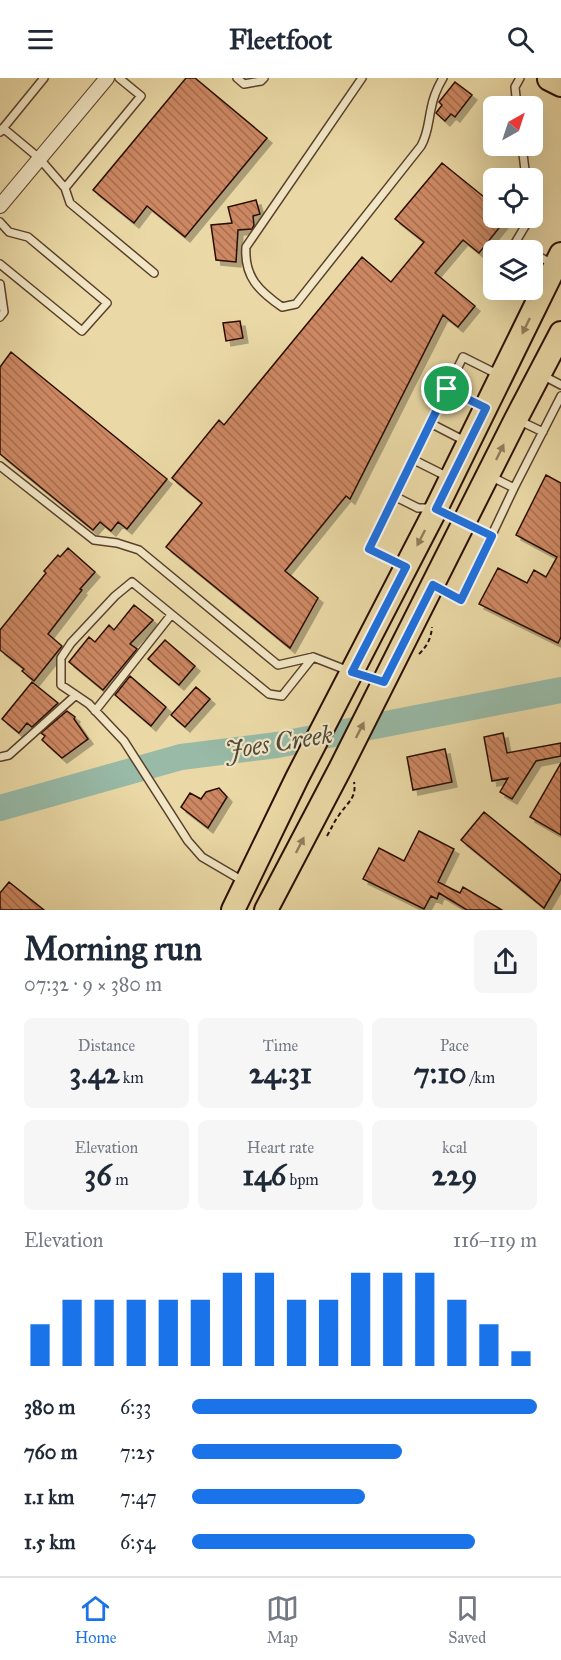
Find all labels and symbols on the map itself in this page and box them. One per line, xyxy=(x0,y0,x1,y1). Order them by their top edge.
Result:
north arrow xyxy=(483,96,543,156)
one-way arrow xyxy=(521,317,530,334)
pin xyxy=(421,363,472,414)
one-way arrow xyxy=(496,443,505,460)
one-way arrow xyxy=(416,530,426,547)
water label: Joes Creek xyxy=(221,718,336,767)
one-way arrow xyxy=(354,721,364,739)
one-way arrow xyxy=(295,836,305,853)

